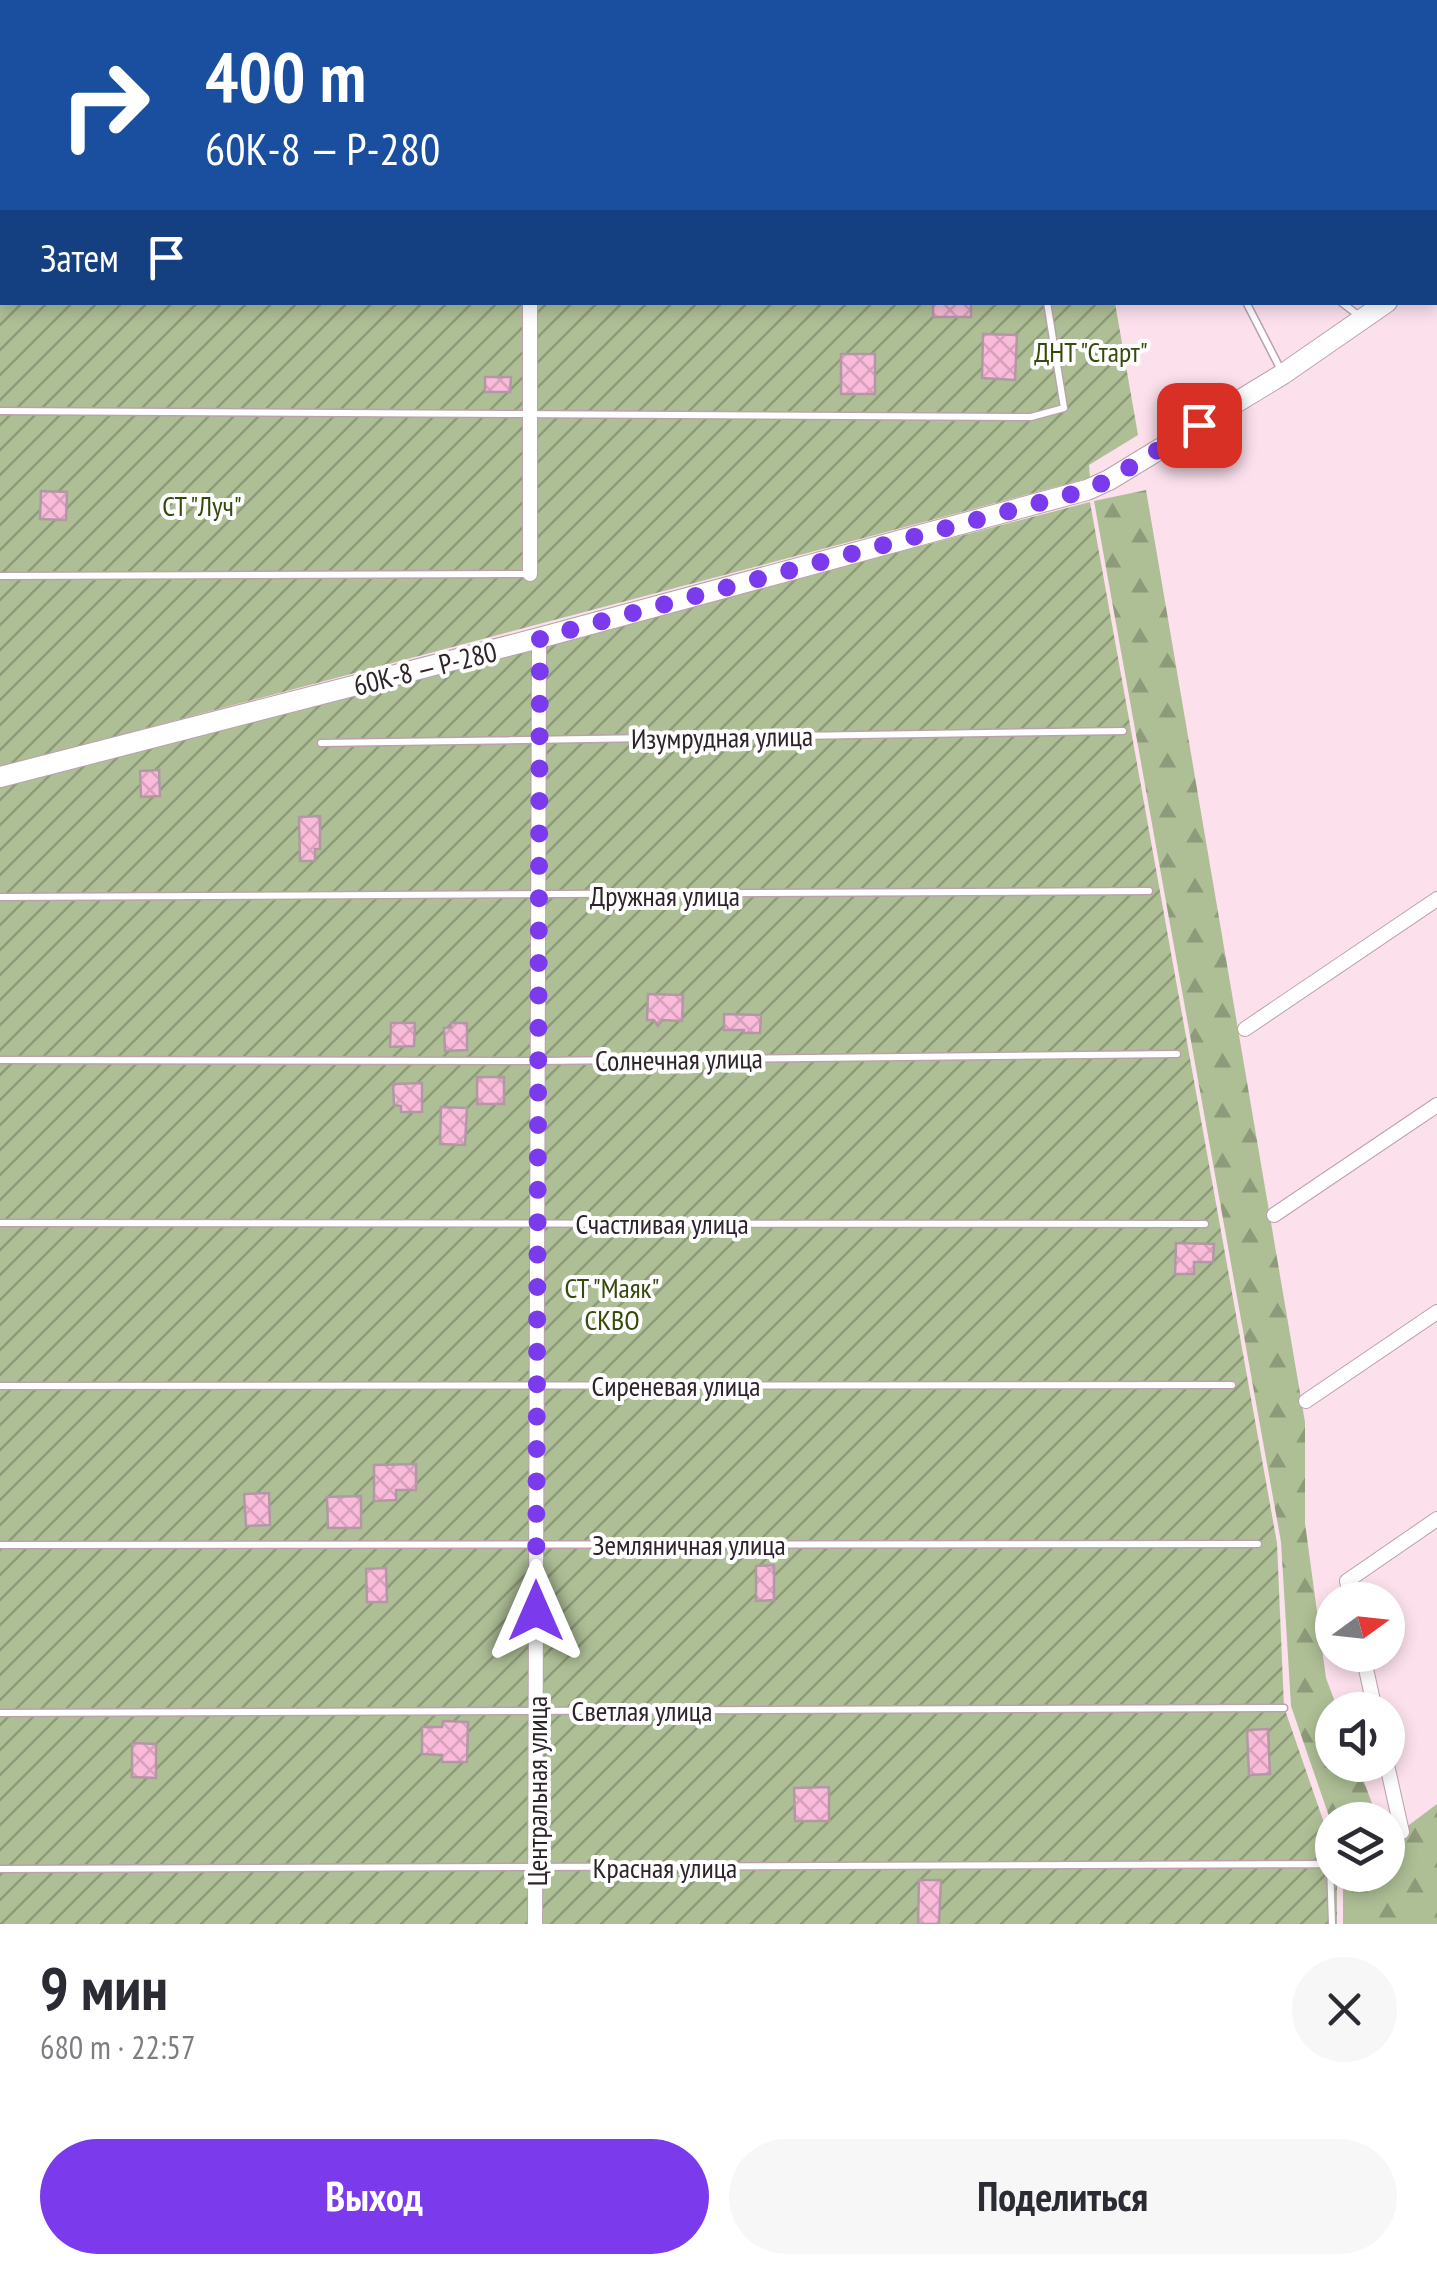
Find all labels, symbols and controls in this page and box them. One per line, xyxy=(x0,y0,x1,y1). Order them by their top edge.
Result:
text: 400 m xyxy=(205,31,366,121)
icon: right xyxy=(40,40,170,170)
text: 60К-8 — Р-280 xyxy=(205,119,440,177)
icon: arrive xyxy=(139,230,194,285)
text: Затем xyxy=(40,233,119,282)
park label: ДНТ "Старт" xyxy=(1034,333,1148,370)
pin xyxy=(1157,383,1242,468)
icon: arrive xyxy=(1172,398,1227,453)
park label: СТ "Луч" xyxy=(162,487,242,524)
street label: 60К-8 — Р-280 xyxy=(349,632,501,704)
street label: Изумрудная улица xyxy=(631,717,813,757)
street label: Дружная улица xyxy=(590,877,740,914)
street label: Солнечная улица xyxy=(595,1039,763,1079)
street label: Счастливая улица xyxy=(575,1205,749,1242)
park label: СТ "Маяк" СКВО xyxy=(565,1269,659,1338)
street label: Сиреневая улица xyxy=(591,1367,761,1404)
street label: Земляничная улица xyxy=(592,1526,786,1563)
position arrow xyxy=(484,1559,588,1663)
north arrow xyxy=(1315,1582,1405,1672)
map controls xyxy=(1315,1582,1405,1892)
street label: Светлая улица xyxy=(572,1692,712,1729)
button: sound xyxy=(1315,1692,1405,1782)
street label: Центральная улица xyxy=(518,1696,555,1886)
button: layers xyxy=(1315,1802,1405,1892)
street label: Красная улица xyxy=(593,1849,737,1886)
text: 9 мин xyxy=(40,1949,168,2027)
button: close xyxy=(1292,1957,1397,2062)
text: 680 m · 22:57 xyxy=(40,2026,195,2068)
button: Выход xyxy=(40,2139,709,2254)
button: Поделиться xyxy=(729,2139,1397,2254)

